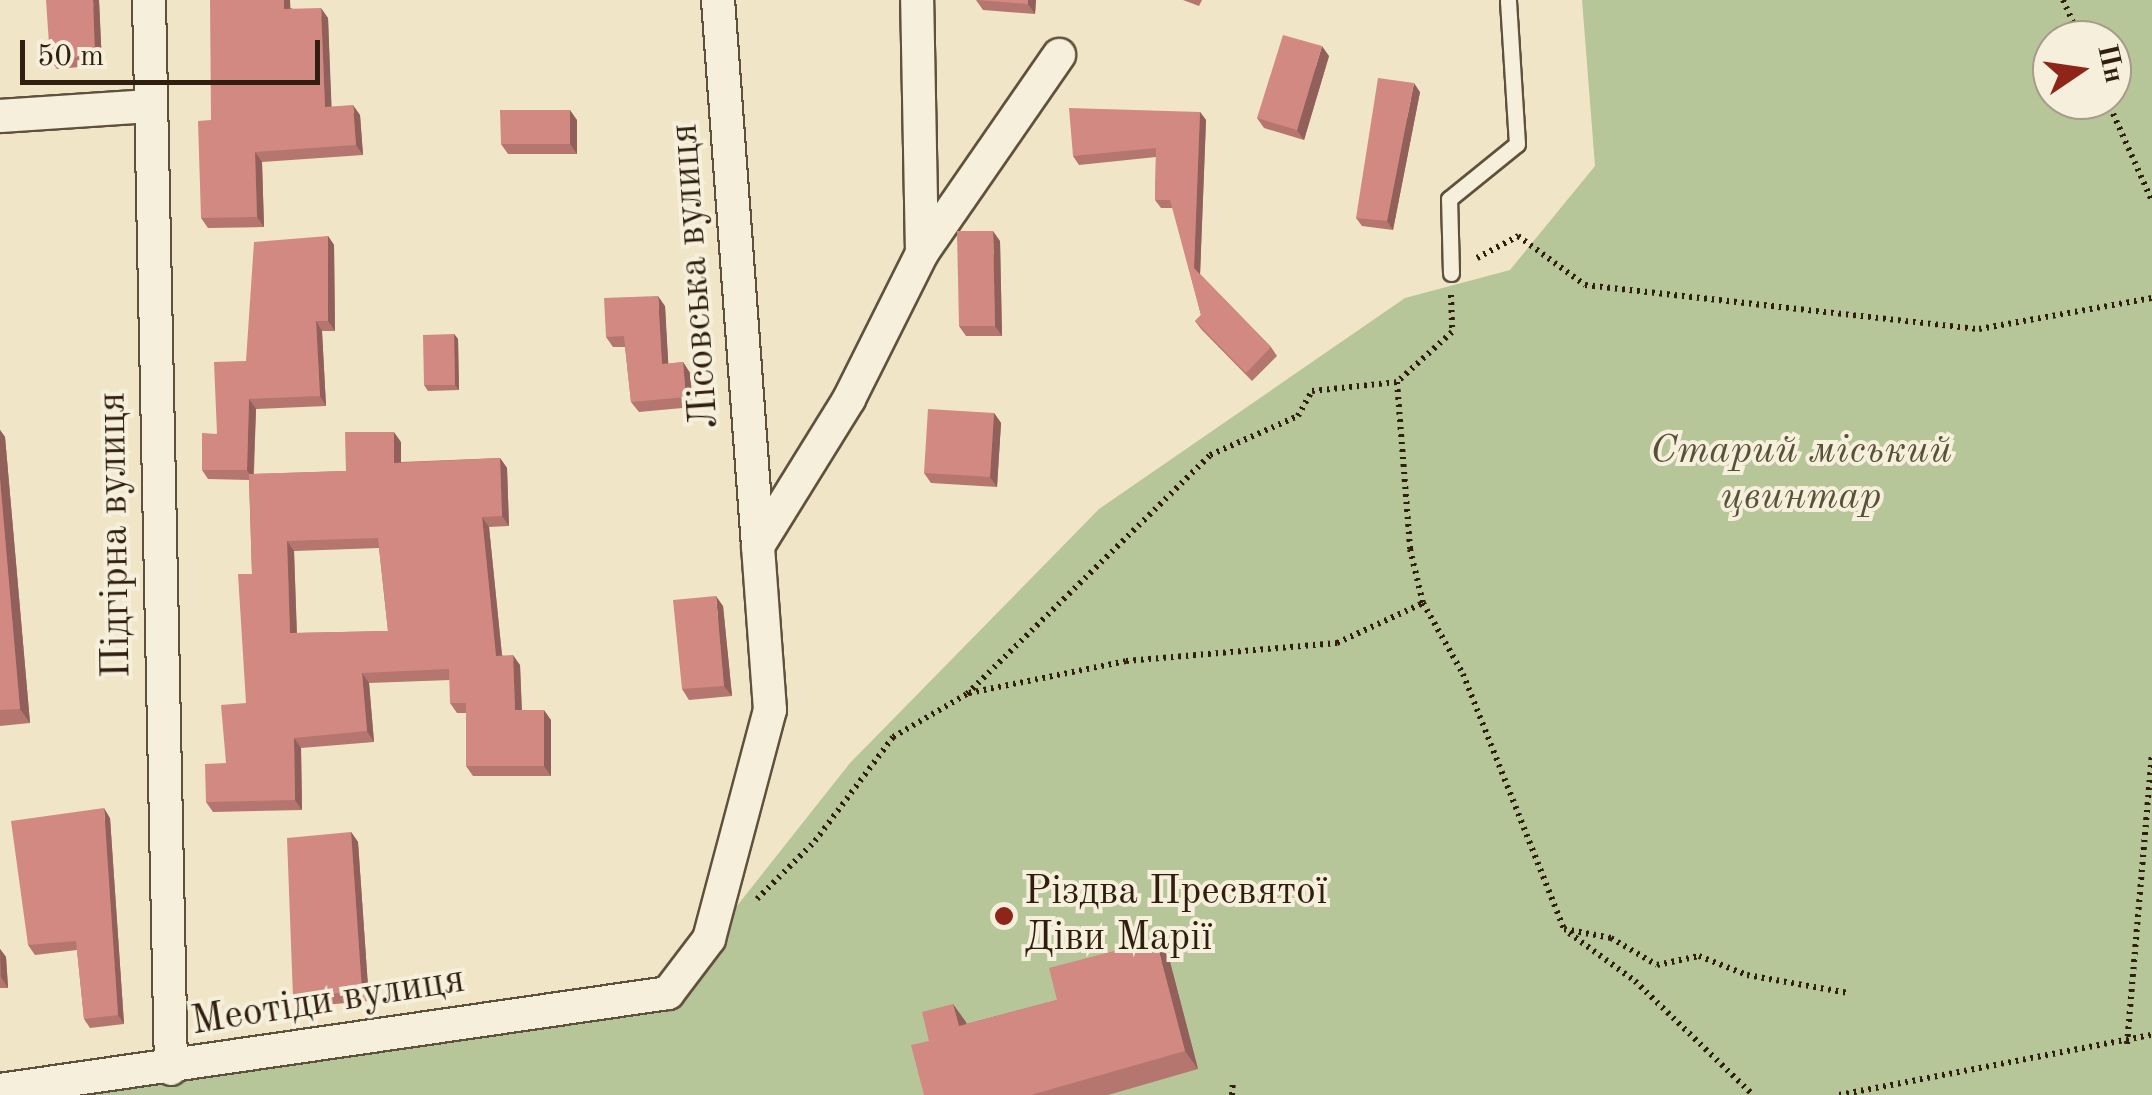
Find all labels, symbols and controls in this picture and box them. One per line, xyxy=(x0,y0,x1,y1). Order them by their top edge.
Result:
scale bar xyxy=(25,20,325,82)
north arrow xyxy=(2032,20,2132,120)
text: 50 m xyxy=(37,42,104,72)
text: Пн xyxy=(2091,42,2127,86)
street label: Лісовська вулиця xyxy=(661,122,731,430)
street label: Підгірна вулиця xyxy=(90,391,142,679)
park label: Старий міський цвинтар xyxy=(1650,428,1952,522)
place label: Різдва Пресвятої Діви Марії xyxy=(1024,869,1327,963)
marker: Різдва Пресвятої Діви Марії xyxy=(993,905,1015,927)
street label: Меотіди вулиця xyxy=(188,957,468,1047)

